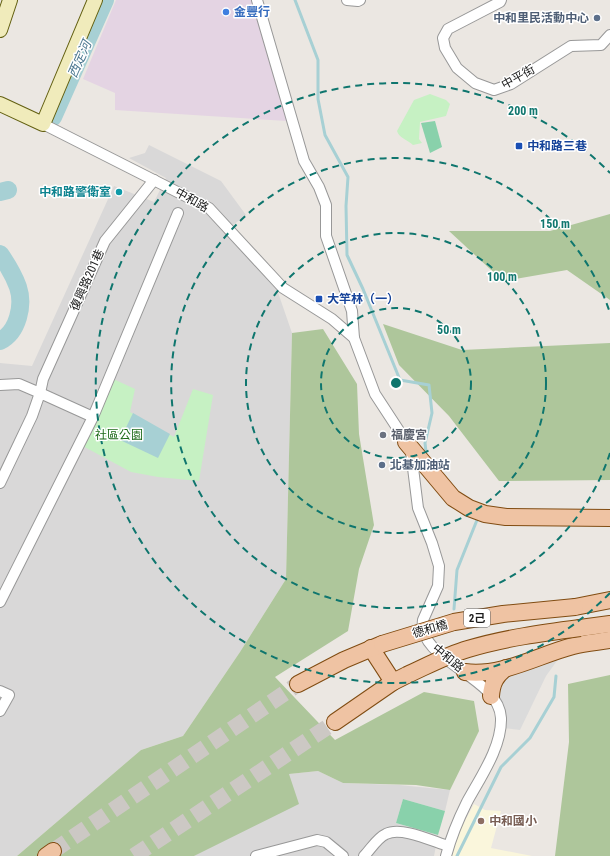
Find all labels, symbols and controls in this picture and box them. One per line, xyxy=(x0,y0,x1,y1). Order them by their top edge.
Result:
place label: 金豐行 xyxy=(234,5,270,19)
marker: 金豐行 xyxy=(221,7,231,17)
place label: 中和里民活動中心 xyxy=(493,11,589,25)
marker: 中和里民活動中心 xyxy=(592,13,602,23)
water label: 西定河 xyxy=(65,36,95,80)
street label: 中平街 xyxy=(499,62,537,92)
text: 200 m xyxy=(508,104,538,118)
place label: 中和路三巷 xyxy=(527,139,587,153)
marker: 中和路三巷 xyxy=(514,141,524,151)
place label: 中和路警衛室 xyxy=(39,185,111,199)
street label: 中和路 xyxy=(173,185,211,215)
marker: 中和路警衛室 xyxy=(114,187,124,197)
text: 150 m xyxy=(540,217,570,231)
street label: 復興路201巷 xyxy=(67,247,107,313)
text: 100 m xyxy=(487,270,517,284)
place label: 大竿林（一） xyxy=(327,292,399,306)
marker: 大竿林（一） xyxy=(314,294,324,304)
text: 50 m xyxy=(437,323,461,337)
centre of rings xyxy=(389,376,403,390)
park label: 社區公園 xyxy=(95,428,143,442)
place label: 福慶宮 xyxy=(391,428,427,442)
marker: 福慶宮 xyxy=(378,430,388,440)
place label: 北基加油站 xyxy=(390,458,450,472)
marker: 北基加油站 xyxy=(377,460,387,470)
road number: 2己 xyxy=(464,609,490,627)
street label: 德和橋 xyxy=(411,617,449,641)
street label: 中和路 xyxy=(430,641,466,675)
place label: 中和國小 xyxy=(489,814,537,828)
marker: 中和國小 xyxy=(476,816,486,826)

